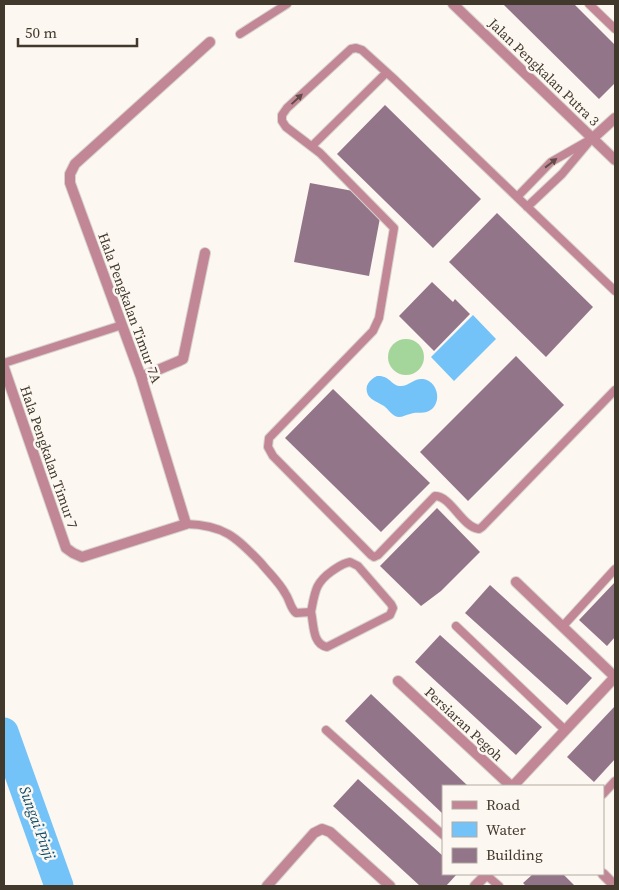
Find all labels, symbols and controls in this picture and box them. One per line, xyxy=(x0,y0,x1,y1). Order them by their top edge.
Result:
street label: Jalan Pengkalan Putra 3 xyxy=(483,13,604,130)
scale bar xyxy=(18,15,136,47)
text: 50 m xyxy=(25,22,57,43)
one-way arrow xyxy=(290,93,302,105)
one-way arrow xyxy=(545,158,558,168)
street label: Hala Pengkalan Timur 7A xyxy=(93,230,167,387)
street label: Hala Pengkalan Timur 7 xyxy=(15,383,83,531)
street label: Persiaran Pegoh xyxy=(420,682,508,766)
water label: Sungai Pinji xyxy=(14,783,61,863)
legend xyxy=(442,785,604,875)
text: Road xyxy=(486,794,520,815)
text: Water xyxy=(486,819,527,840)
text: Building xyxy=(486,844,543,865)

